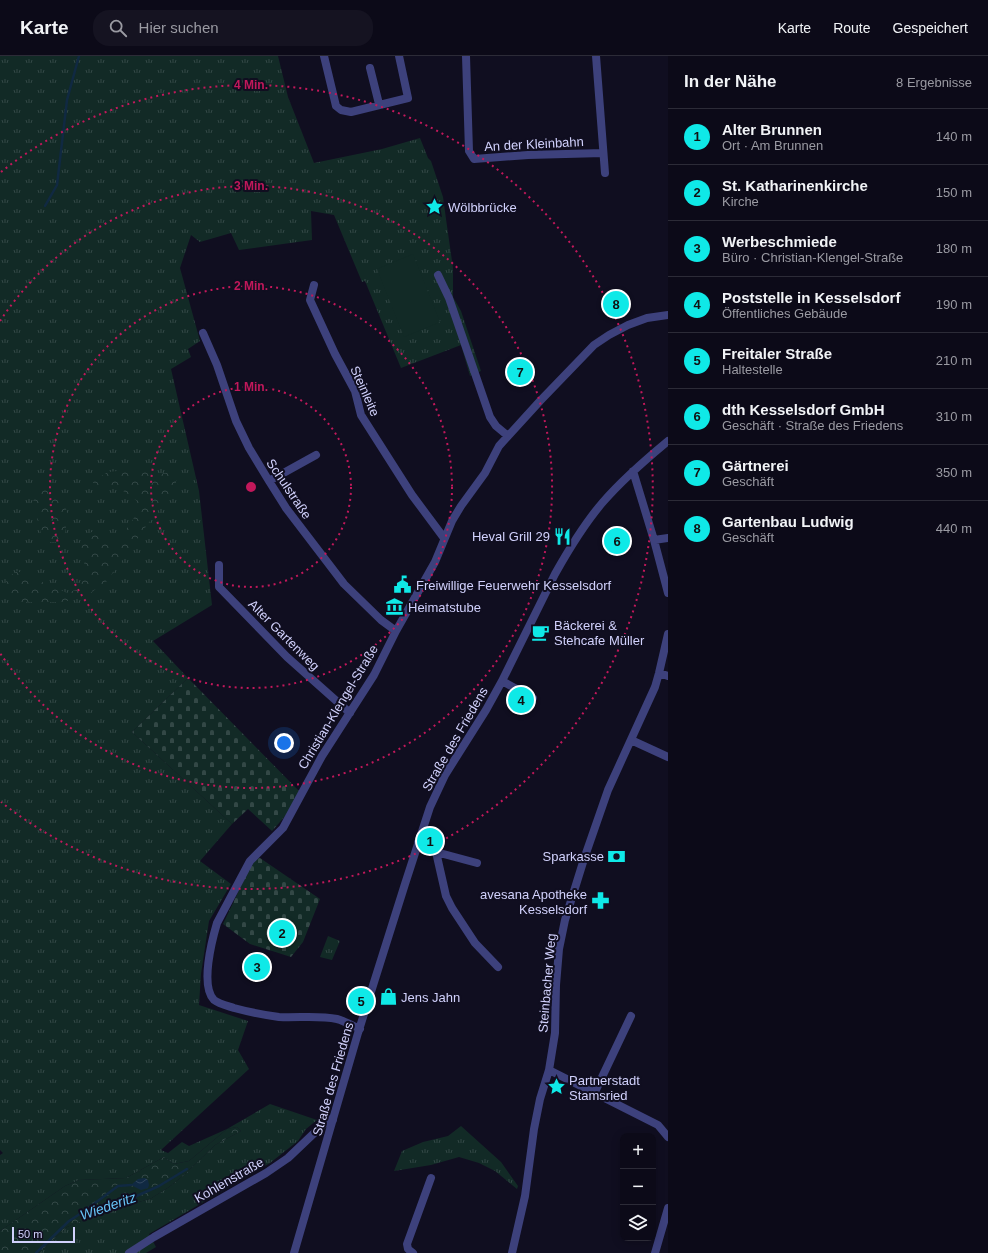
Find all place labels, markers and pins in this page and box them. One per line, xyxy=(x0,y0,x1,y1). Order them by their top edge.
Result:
place icon: Wölbbrücke xyxy=(425,197,445,217)
place label: Wölbbrücke xyxy=(448,200,517,215)
pin: 8 xyxy=(603,289,629,319)
pin: 7 xyxy=(507,357,533,387)
centre of rings xyxy=(244,480,258,494)
restaurant icon: Heval Grill 29 xyxy=(553,526,573,546)
pin: 6 xyxy=(604,526,630,556)
place label: Heval Grill 29 xyxy=(472,529,550,544)
public building icon: Freiwillige Feuerwehr Kesselsdorf xyxy=(393,575,413,595)
place label: Freiwillige Feuerwehr Kesselsdorf xyxy=(416,578,611,593)
museum icon: Heimatstube xyxy=(385,597,405,617)
place label: Heimatstube xyxy=(408,600,481,615)
place label: Bäckerei & Stehcafe Müller xyxy=(554,618,645,648)
cafe icon: Bäckerei & Stehcafe Müller xyxy=(531,622,551,642)
pin: 4 xyxy=(508,685,534,715)
pin: 1 xyxy=(417,826,443,856)
bank icon: Sparkasse xyxy=(607,846,627,866)
place label: Sparkasse xyxy=(543,849,604,864)
place label: avesana Apotheke Kesselsdorf xyxy=(480,887,587,917)
pharmacy icon: avesana Apotheke Kesselsdorf xyxy=(590,891,610,911)
pin: 2 xyxy=(269,918,295,948)
pin: 3 xyxy=(244,952,270,982)
pin: 5 xyxy=(348,986,374,1016)
shop icon: Jens Jahn xyxy=(378,987,398,1007)
place label: Jens Jahn xyxy=(401,990,460,1005)
place label: Partnerstadt Stamsried xyxy=(569,1073,640,1103)
place icon: Partnerstadt Stamsried xyxy=(546,1077,566,1097)

